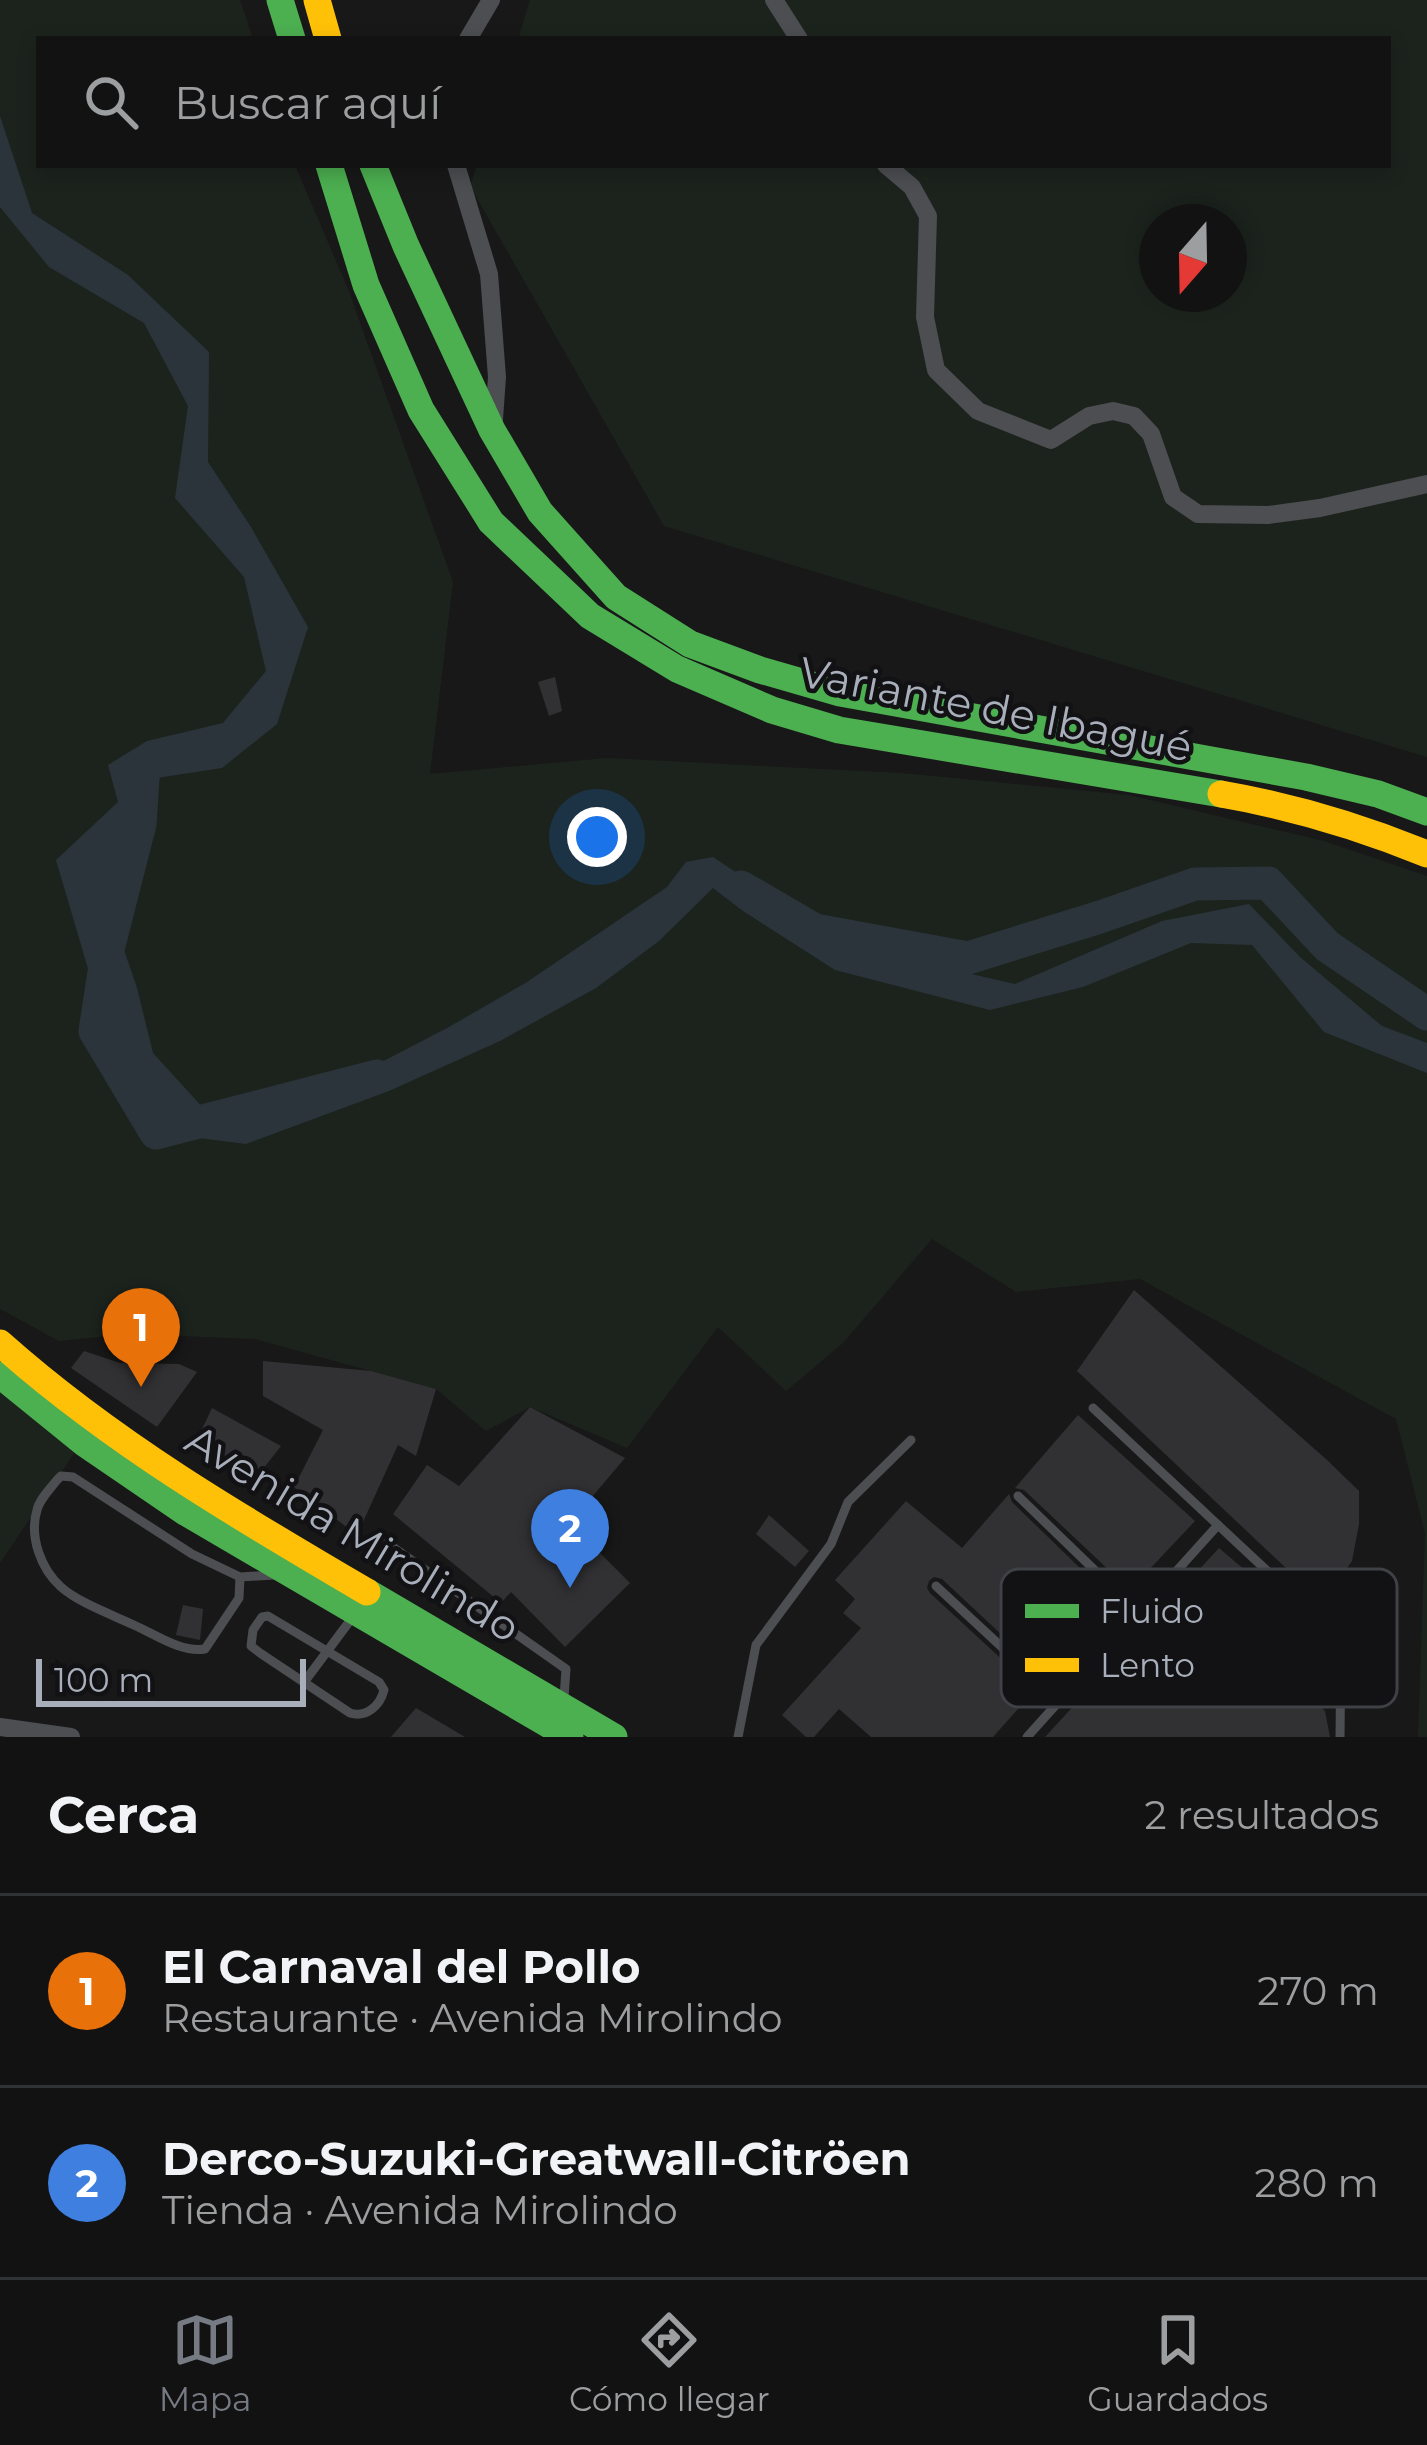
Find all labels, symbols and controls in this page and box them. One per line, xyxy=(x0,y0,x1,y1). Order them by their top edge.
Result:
search box xyxy=(36,36,1391,168)
icon: search xyxy=(78,69,144,135)
text: Buscar aquí xyxy=(174,75,441,130)
north arrow xyxy=(1139,204,1247,312)
street label: Variante de Ibagué xyxy=(795,645,1197,773)
your location xyxy=(567,807,627,867)
pin: 1 xyxy=(102,1288,180,1387)
street label: Avenida Mirolindo xyxy=(177,1413,529,1653)
pin: 2 xyxy=(531,1489,609,1588)
legend xyxy=(1001,1569,1397,1707)
text: Fluido xyxy=(1100,1591,1204,1631)
text: Lento xyxy=(1100,1645,1195,1685)
scale bar xyxy=(36,1653,306,1706)
text: 100 m xyxy=(54,1660,153,1700)
text: Cerca xyxy=(48,1784,199,1846)
text: 2 resultados xyxy=(1145,1791,1379,1839)
text: El Carnaval del Pollo xyxy=(162,1939,641,1994)
text: 1 xyxy=(79,1967,95,2015)
text: 270 m xyxy=(1257,1967,1379,2015)
text: Restaurante · Avenida Mirolindo xyxy=(162,1994,783,2042)
text: Derco-Suzuki-Greatwall-Citröen xyxy=(162,2131,911,2186)
text: 2 xyxy=(75,2159,99,2207)
text: 280 m xyxy=(1255,2159,1379,2207)
text: Tienda · Avenida Mirolindo xyxy=(162,2186,678,2234)
tab: Mapa xyxy=(159,2307,251,2419)
tab: Cómo llegar xyxy=(569,2307,770,2419)
tab: Guardados xyxy=(1087,2307,1268,2419)

